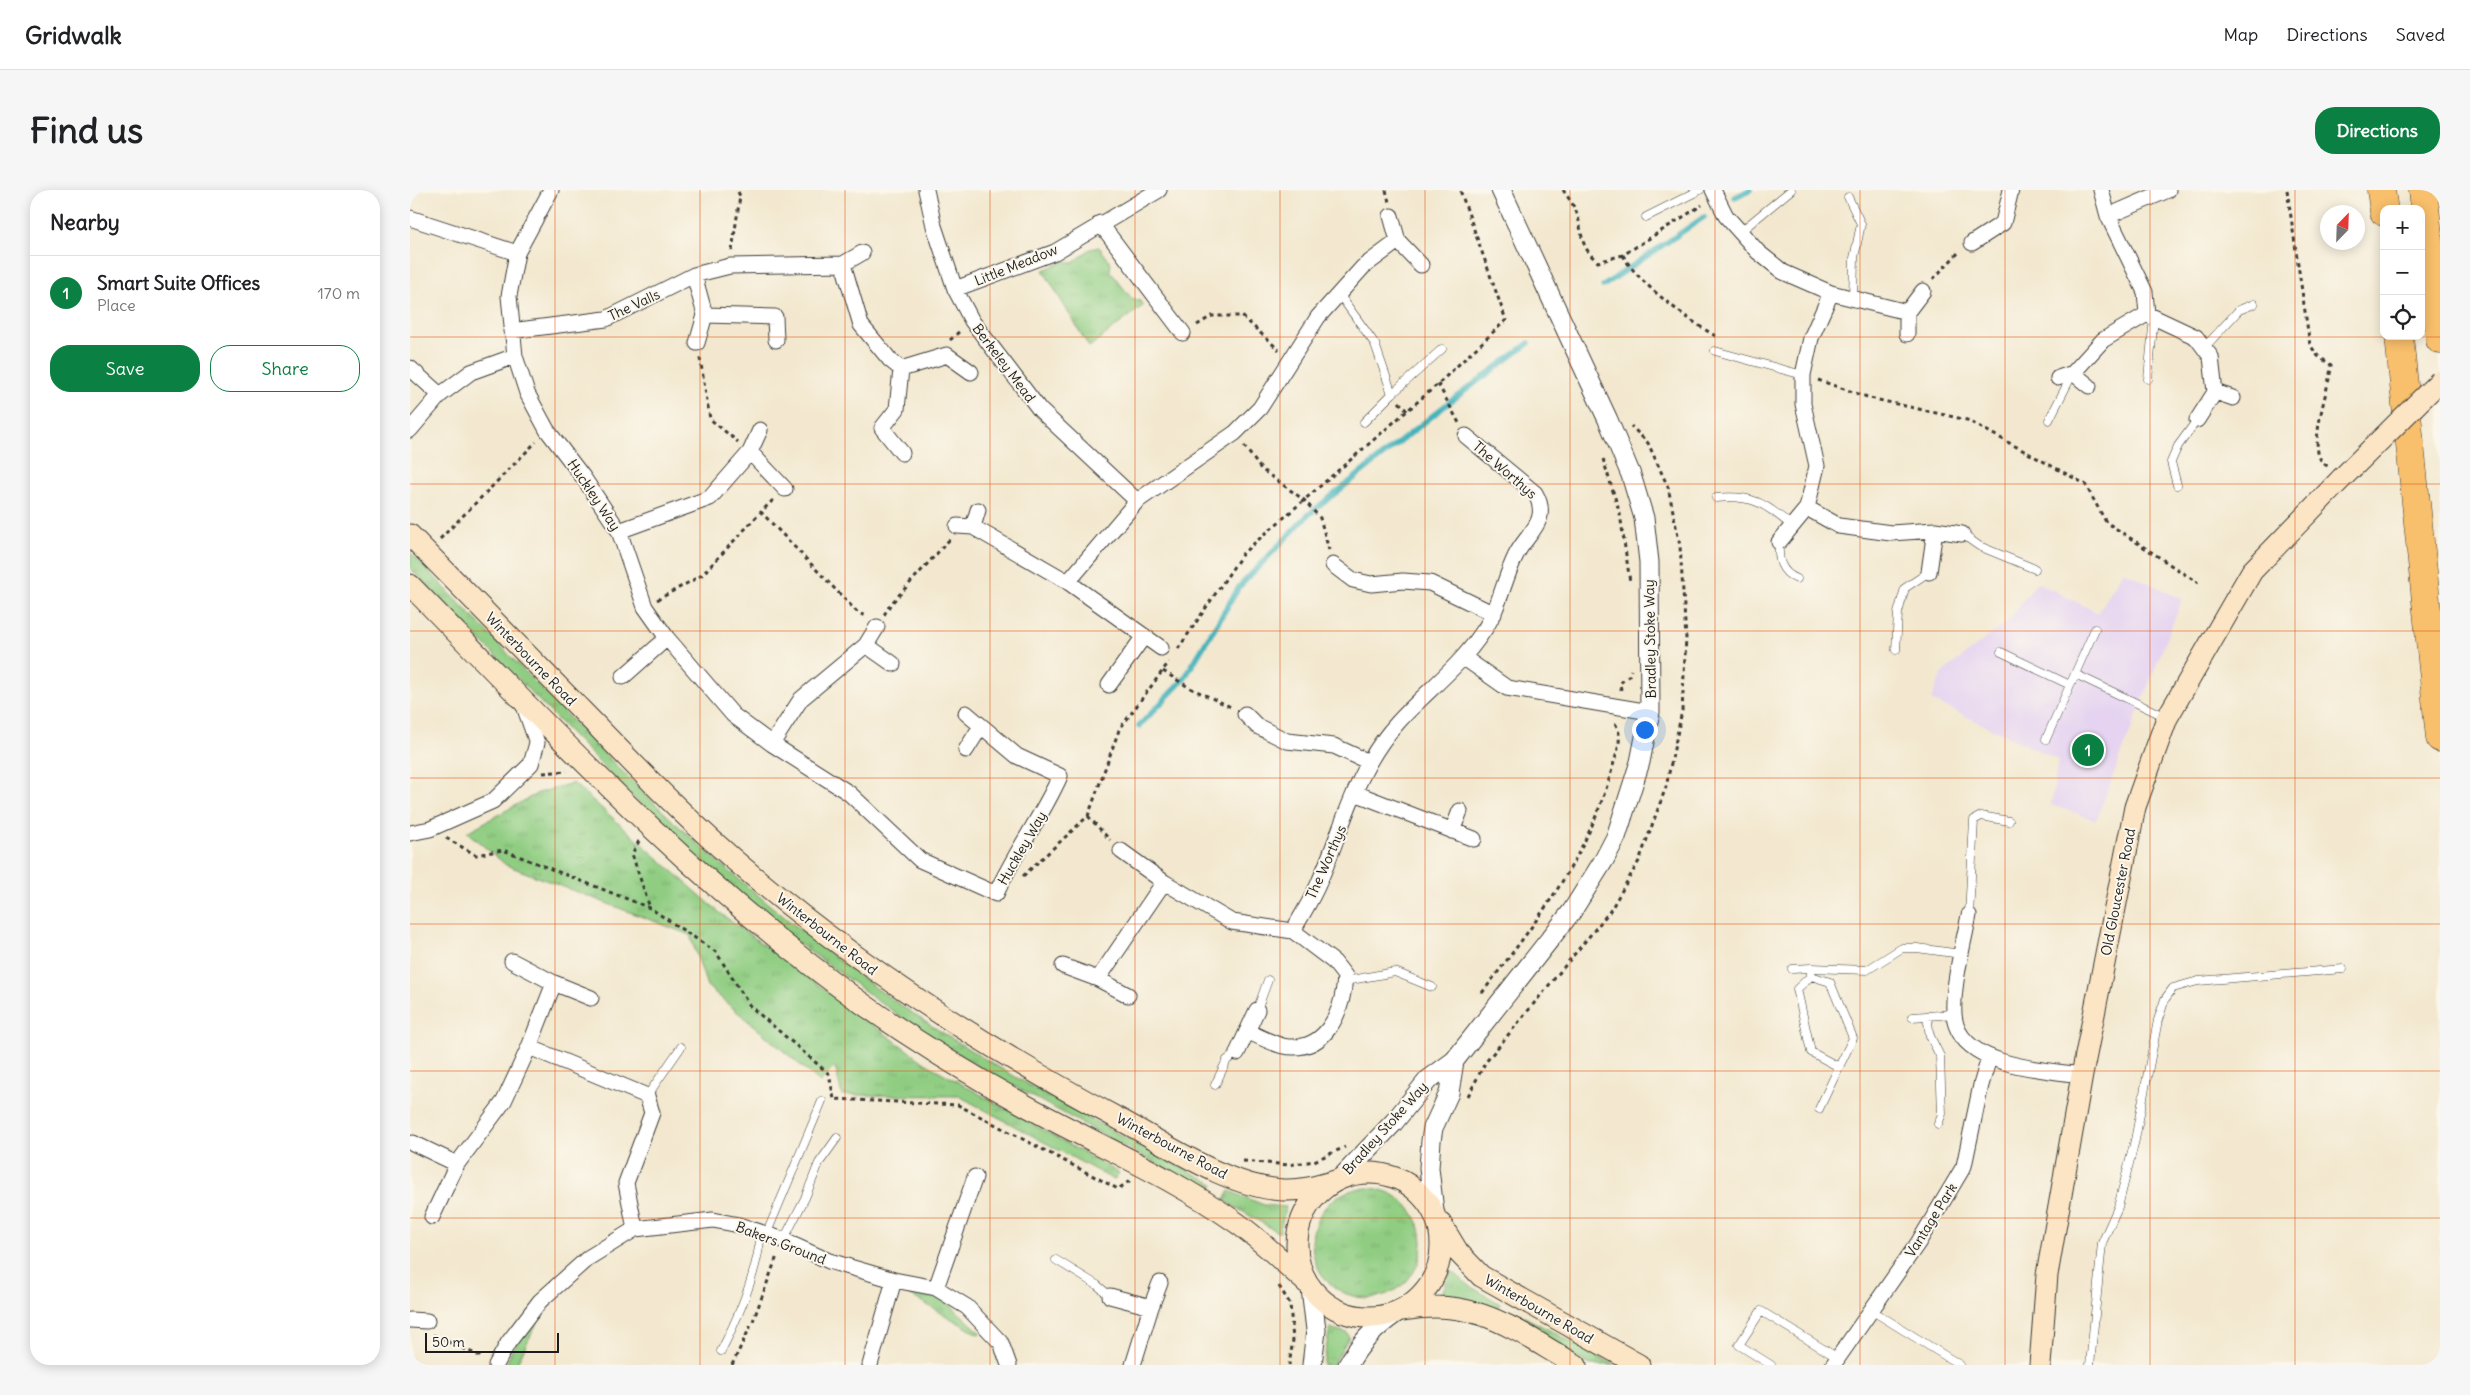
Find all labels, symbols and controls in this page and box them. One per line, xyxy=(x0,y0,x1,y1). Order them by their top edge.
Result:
text: Gridwalk xyxy=(25,20,122,50)
text: Map xyxy=(2223,23,2258,46)
text: Directions xyxy=(2286,23,2368,46)
text: Saved xyxy=(2396,23,2445,46)
button: Directions xyxy=(2315,107,2440,154)
text: Find us xyxy=(30,108,143,152)
north arrow xyxy=(2320,205,2365,250)
map controls xyxy=(2380,205,2425,340)
button: + xyxy=(2380,205,2425,250)
text: Nearby xyxy=(50,209,120,236)
street label: Little Meadow xyxy=(972,240,1060,290)
button: − xyxy=(2380,250,2425,295)
text: Smart Suite Offices xyxy=(97,271,260,295)
text: 1 xyxy=(63,283,69,303)
text: 170 m xyxy=(317,283,360,303)
street label: The Valls xyxy=(605,285,663,325)
text: Place xyxy=(97,295,136,315)
button: locate xyxy=(2380,295,2425,340)
street label: Berkeley Mead xyxy=(969,320,1039,406)
button: Save xyxy=(50,345,200,392)
button: Share xyxy=(210,345,360,392)
street label: The Worthys xyxy=(1469,437,1541,503)
street label: Huckley Way xyxy=(563,456,625,534)
street label: Bradley Stoke Way xyxy=(1640,579,1660,699)
street label: Winterbourne Road xyxy=(482,609,580,709)
your location xyxy=(1632,717,1658,743)
pin: 1 xyxy=(2072,731,2104,769)
street label: Huckley Way xyxy=(994,808,1050,888)
street label: The Worthys xyxy=(1302,822,1350,902)
street label: Old Gloucester Road xyxy=(2097,827,2139,957)
street label: Winterbourne Road xyxy=(773,889,881,979)
street label: Bradley Stoke Way xyxy=(1338,1078,1432,1178)
street label: Winterbourne Road xyxy=(1113,1109,1231,1183)
street label: Vantage Park xyxy=(1901,1179,1961,1261)
street label: Bakers Ground xyxy=(733,1218,829,1268)
street label: Winterbourne Road xyxy=(1481,1270,1597,1348)
scale bar xyxy=(425,1330,559,1353)
text: 50 m xyxy=(432,1333,465,1351)

